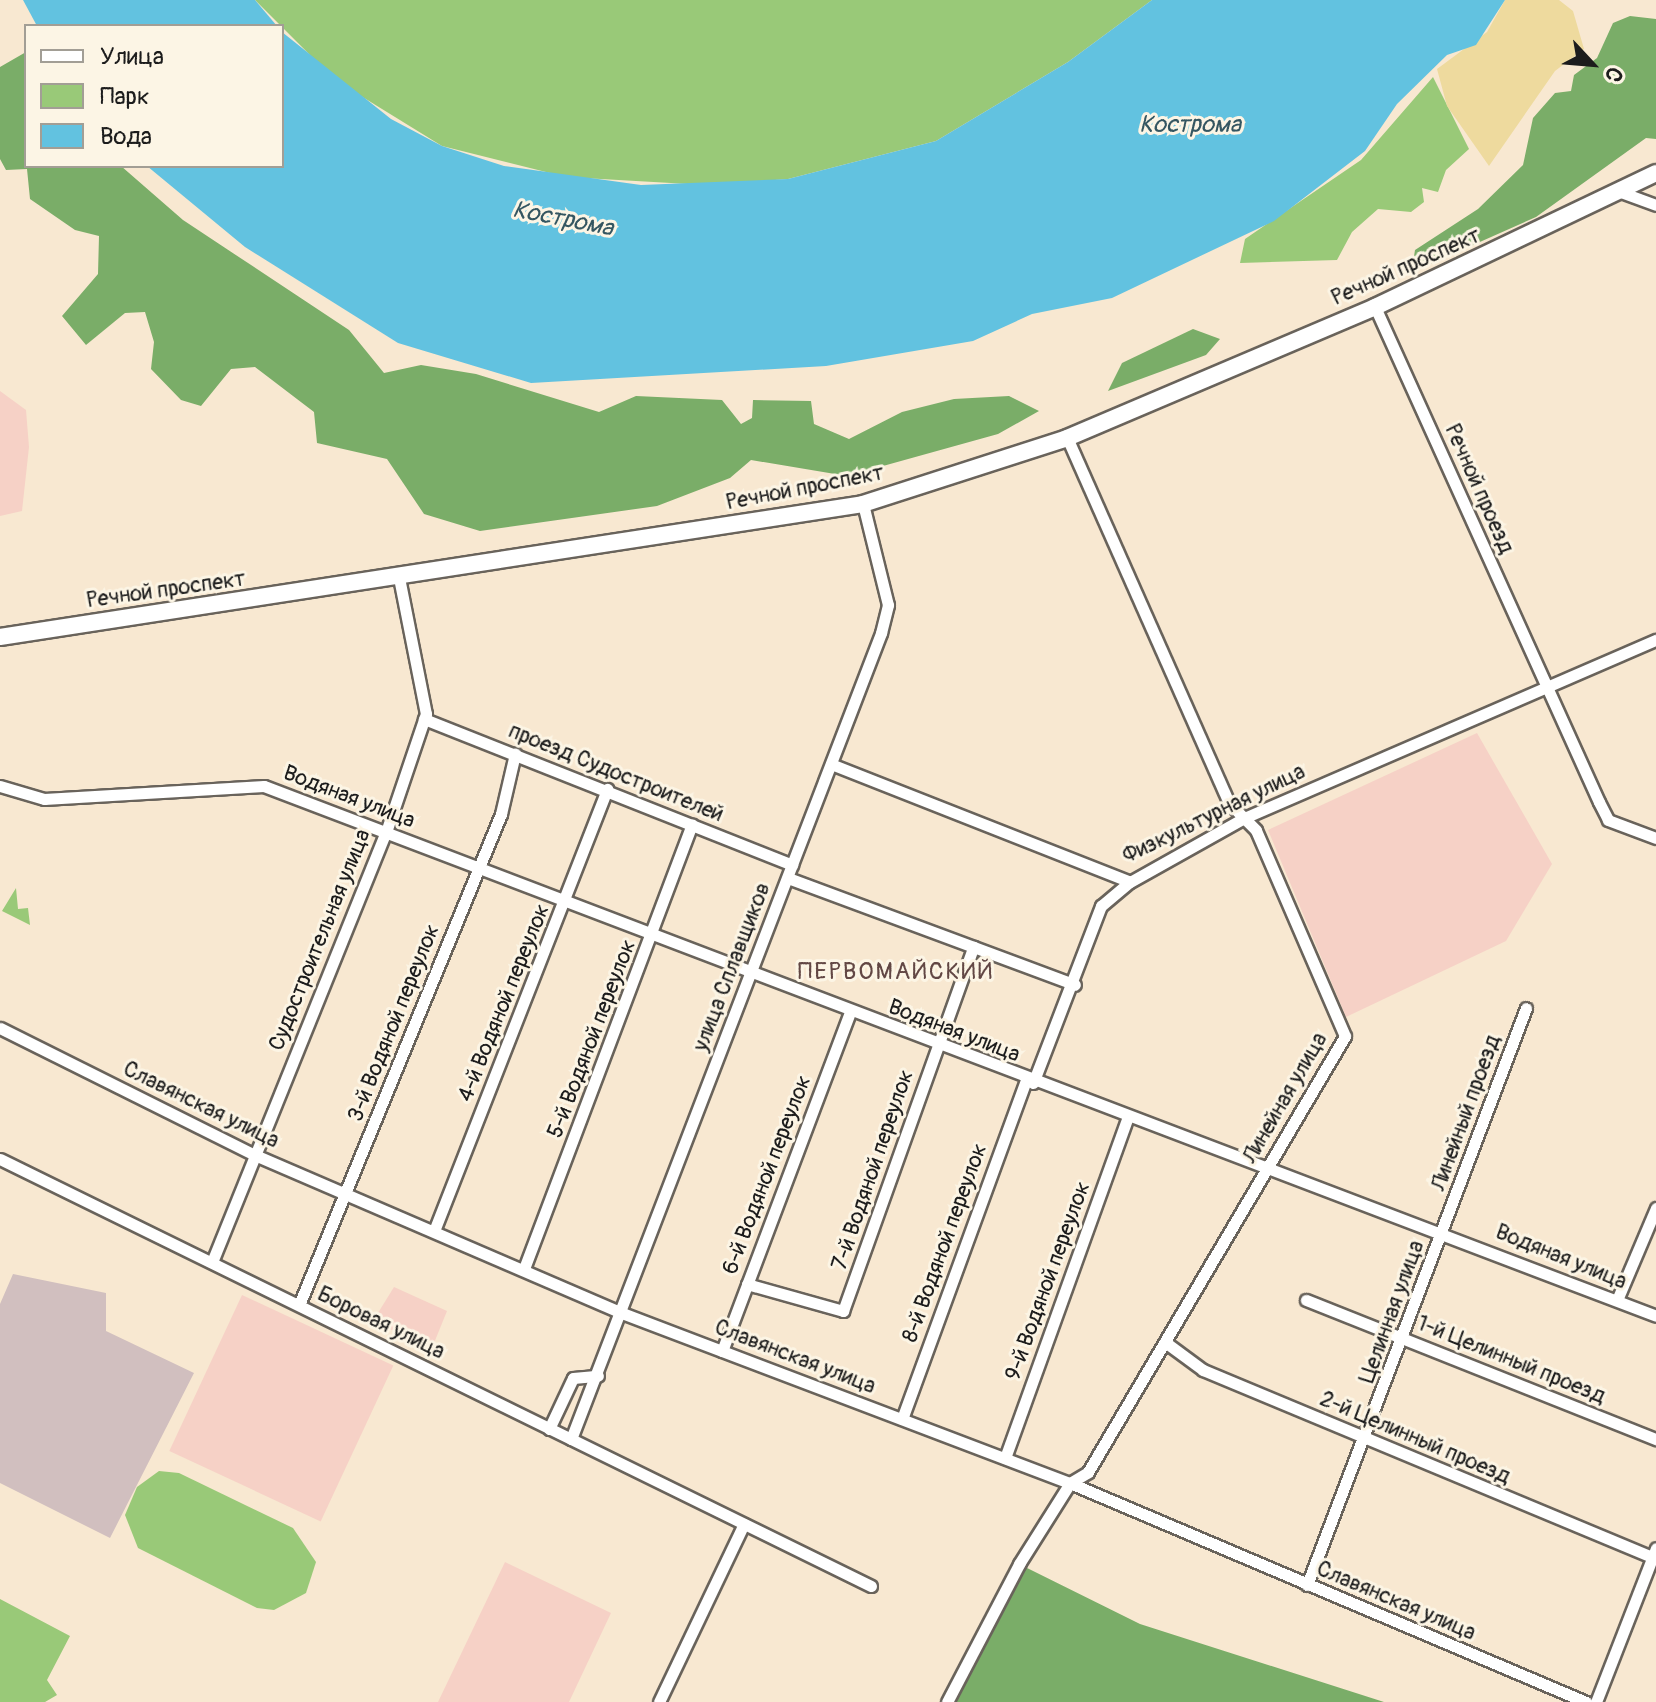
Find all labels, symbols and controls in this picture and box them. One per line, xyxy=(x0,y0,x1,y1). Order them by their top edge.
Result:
legend xyxy=(24,24,284,168)
north arrow xyxy=(1552,24,1632,104)
text: Улица xyxy=(100,42,164,71)
text: С xyxy=(1598,62,1629,87)
text: Парк xyxy=(100,82,149,111)
water label: Кострома xyxy=(1139,111,1241,139)
text: Вода xyxy=(100,122,152,151)
water label: Кострома xyxy=(510,195,616,243)
street label: Речной проспект xyxy=(1328,222,1484,312)
street label: Речной проезд xyxy=(1439,420,1519,558)
street label: Речной проспект xyxy=(724,460,886,516)
street label: Речной проспект xyxy=(85,566,247,614)
street label: проезд Судостроителей xyxy=(505,718,727,828)
street label: Физкультурная улица xyxy=(1119,758,1309,870)
street label: Водяная улица xyxy=(279,760,419,834)
street label: Судостроительная улица xyxy=(263,825,377,1055)
street label: улица Сплавщиков xyxy=(688,879,776,1055)
street label: 4-й Водяной переулок xyxy=(452,900,556,1106)
street label: 3-й Водяной переулок xyxy=(342,921,446,1125)
street label: 5-й Водяной переулок xyxy=(542,936,642,1142)
district label: ПЕРВОМАЙСКИЙ xyxy=(798,958,994,986)
street label: Водяная улица xyxy=(884,994,1024,1068)
street label: Линейная улица xyxy=(1237,1028,1333,1168)
street label: Линейный проезд xyxy=(1426,1031,1506,1195)
street label: Славянская улица xyxy=(119,1056,283,1154)
street label: 7-й Водяной переулок xyxy=(826,1067,920,1273)
street label: 6-й Водяной переулок xyxy=(717,1072,817,1278)
street label: 8-й Водяной переулок xyxy=(897,1140,993,1346)
street label: 9-й Водяной переулок xyxy=(1000,1178,1096,1384)
street label: Водяная улица xyxy=(1492,1219,1630,1295)
street label: Целинная улица xyxy=(1354,1237,1430,1387)
street label: Боровая улица xyxy=(313,1281,449,1365)
street label: 1-й Целинный проезд xyxy=(1413,1310,1609,1410)
street label: Славянская улица xyxy=(711,1314,879,1400)
street label: 2-й Целинный проезд xyxy=(1316,1386,1514,1490)
street label: Славянская улица xyxy=(1313,1556,1479,1646)

